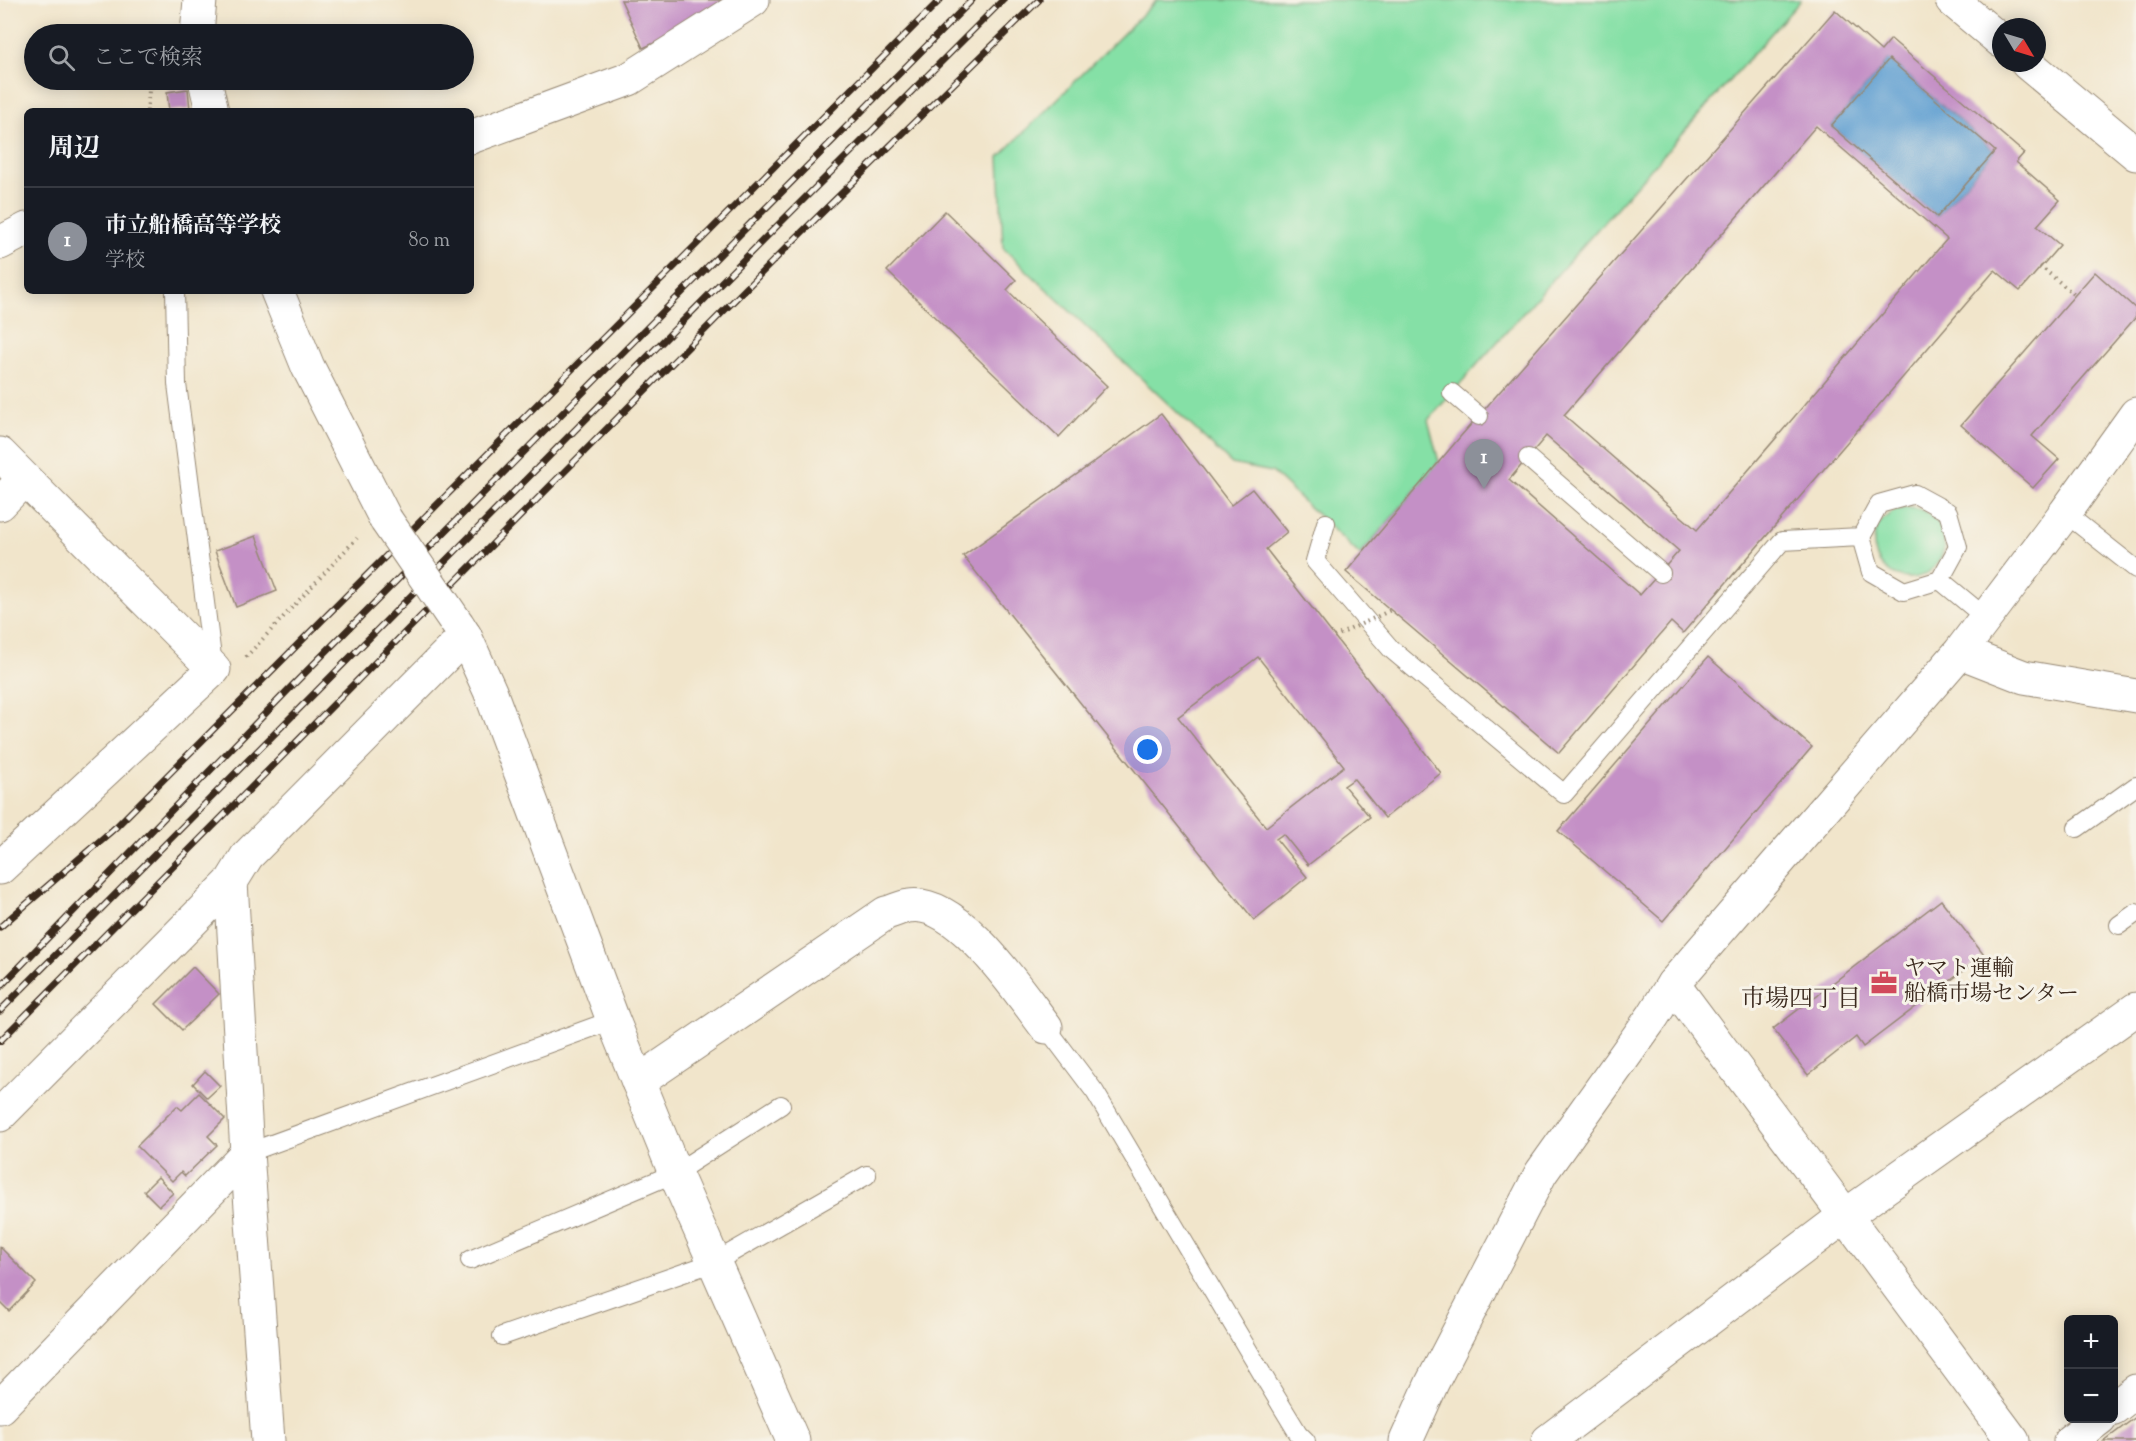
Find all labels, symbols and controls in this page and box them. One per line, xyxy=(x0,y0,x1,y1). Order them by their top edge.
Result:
north arrow xyxy=(1992,18,2046,72)
search box xyxy=(24,24,474,90)
icon: search xyxy=(45,41,78,74)
text: ここで検索 xyxy=(93,43,203,75)
text: 周辺 xyxy=(48,131,100,168)
text: 市立船橋高等学校 xyxy=(105,211,281,243)
text: 1 xyxy=(64,227,71,256)
text: 80 m xyxy=(409,227,450,256)
text: 学校 xyxy=(105,247,145,276)
pin: 1 xyxy=(1464,440,1504,489)
your location xyxy=(1133,735,1162,764)
place label: ヤマト運輸 船橋市場センター xyxy=(1904,954,2079,1011)
office icon: ヤマト運輸 船橋市場センター xyxy=(1869,968,1899,998)
district label: 市場四丁目 xyxy=(1741,983,1861,1017)
map controls xyxy=(2064,1315,2118,1423)
button: + xyxy=(2064,1315,2118,1369)
button: − xyxy=(2064,1369,2118,1423)

